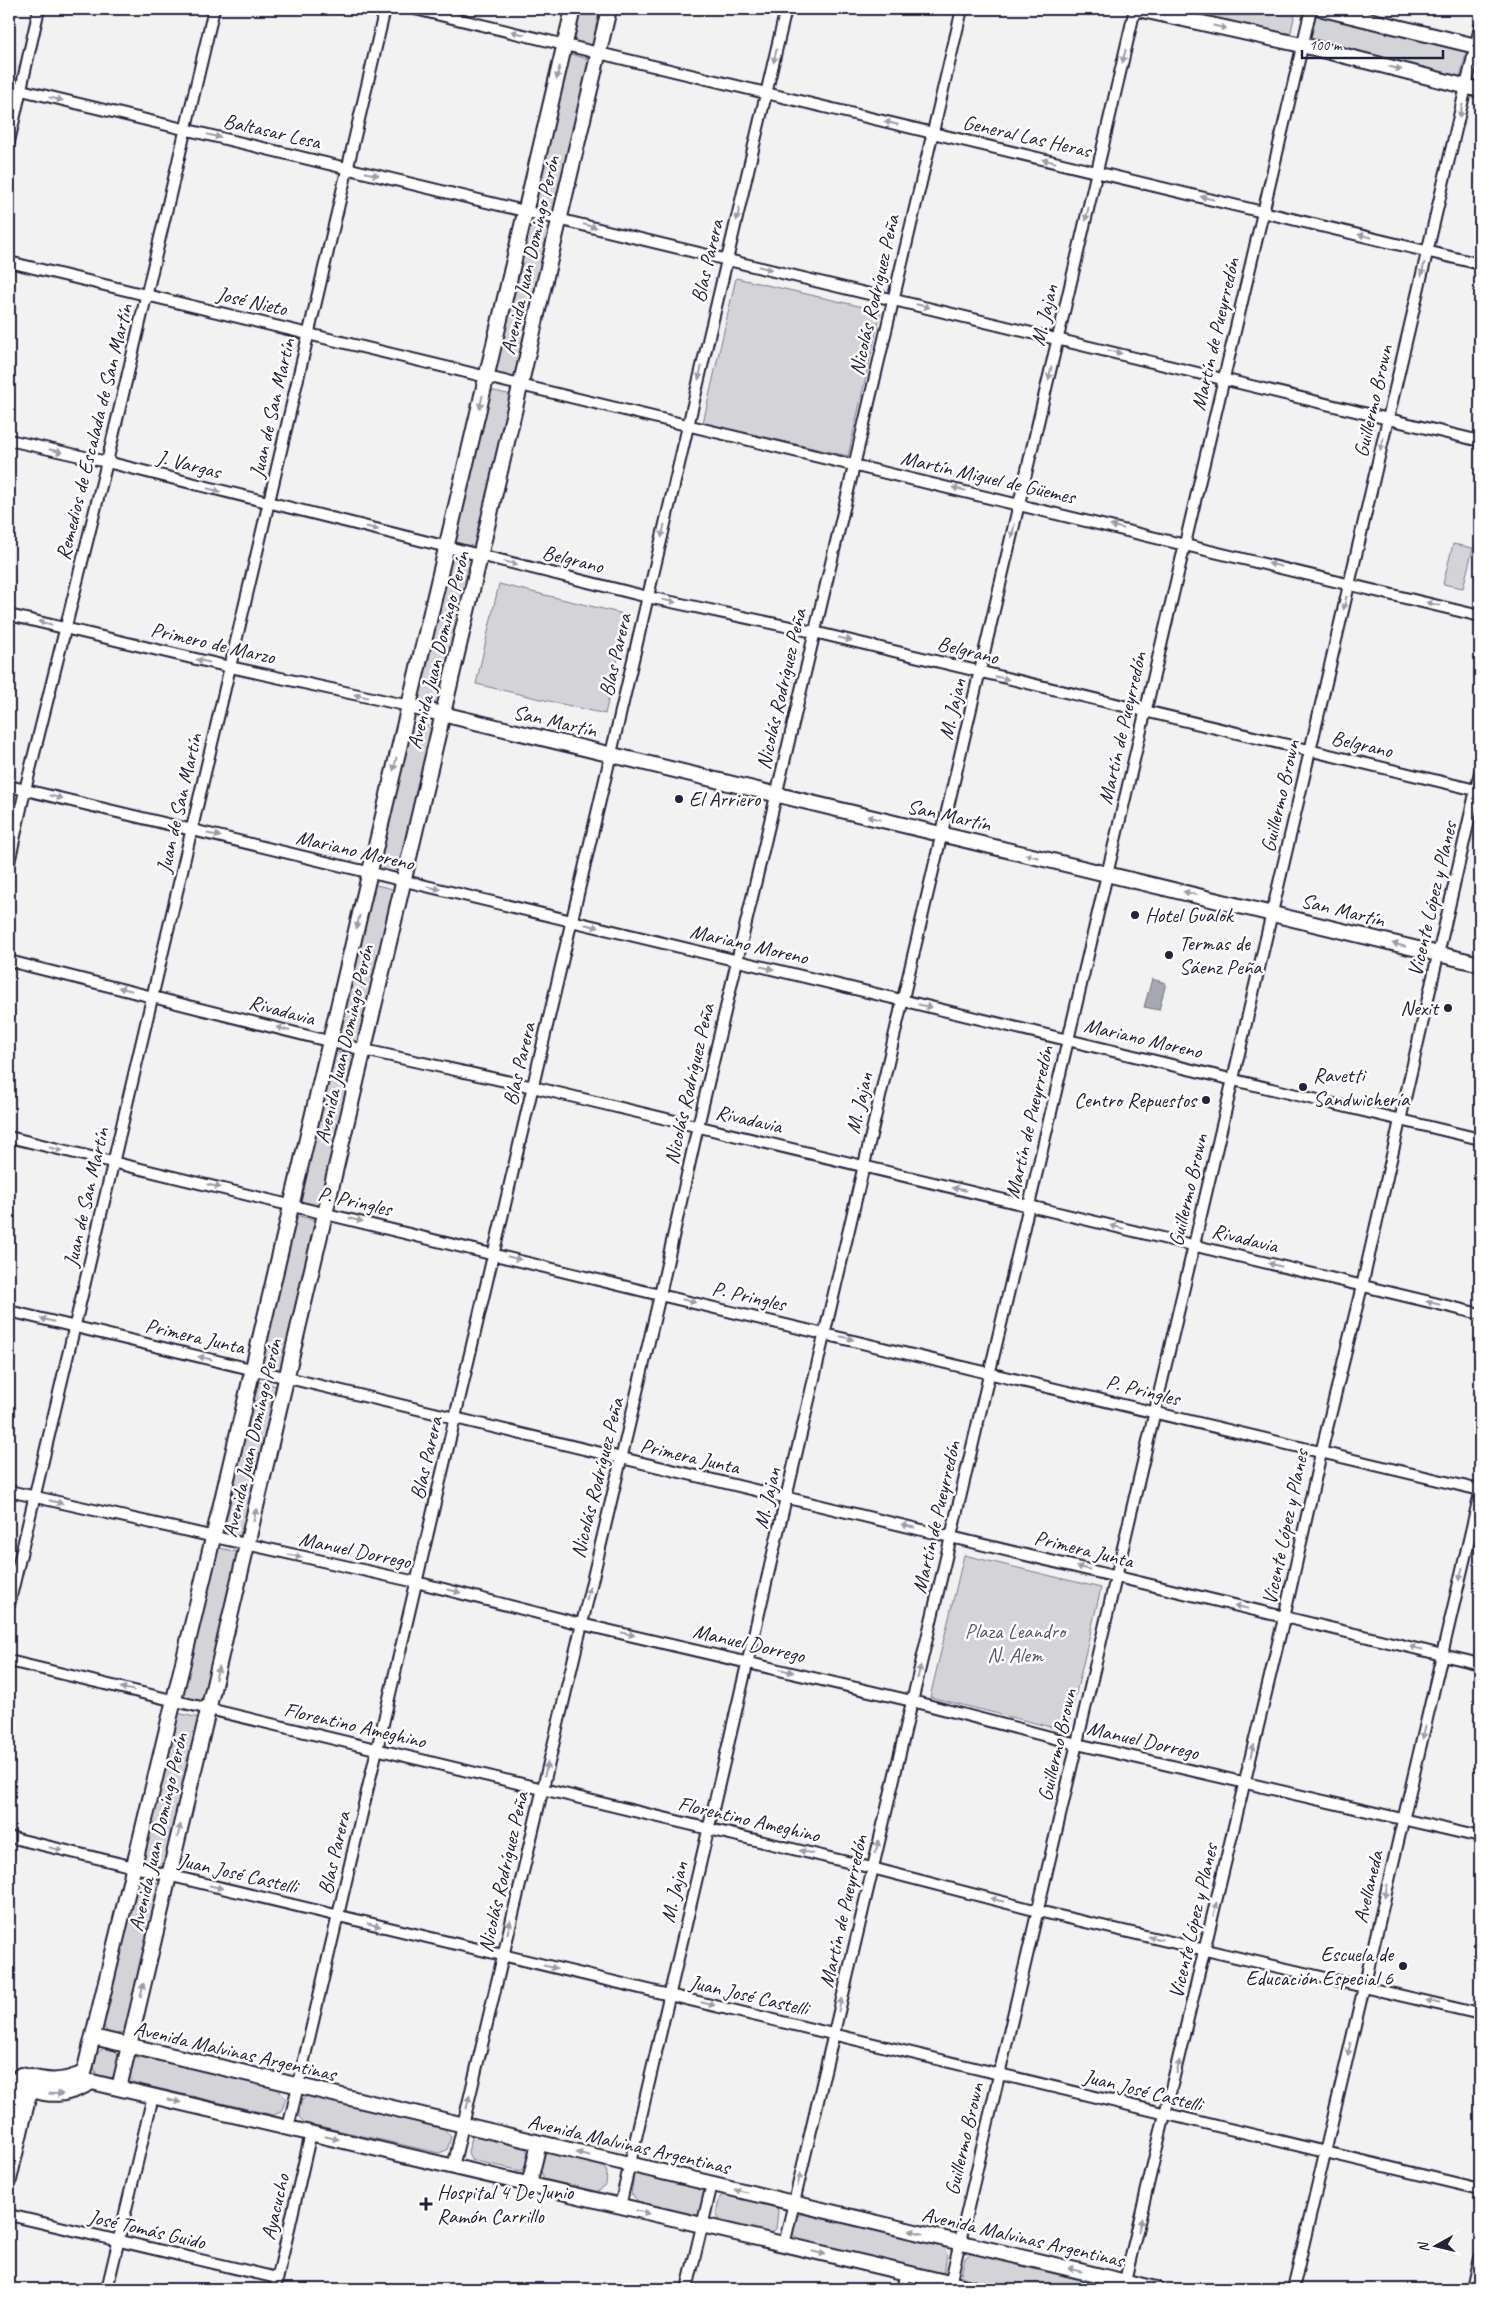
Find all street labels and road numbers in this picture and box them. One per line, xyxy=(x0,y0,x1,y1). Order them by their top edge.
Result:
street label: Baltasar Lesa xyxy=(221,107,325,155)
street label: General Las Heras xyxy=(960,109,1095,164)
street label: Avenida Juan Domingo Perón xyxy=(495,153,566,357)
street label: Nicolás Rodríguez Peña xyxy=(843,210,906,378)
street label: Blas Parera xyxy=(685,215,730,305)
street label: Martín de Pueyrredón xyxy=(1185,255,1245,413)
street label: José Nieto xyxy=(214,280,291,322)
street label: M. Jajan xyxy=(1024,281,1064,348)
street label: Remedios de Escalada de San Martín xyxy=(50,301,139,563)
street label: Juan de San Martín xyxy=(243,335,301,481)
street label: Guillermo Brown xyxy=(1347,342,1399,460)
street label: J. Vargas xyxy=(154,443,225,485)
street label: Martín Miguel de Güemes xyxy=(898,444,1079,510)
street label: Belgrano xyxy=(540,539,608,579)
street label: Avenida Juan Domingo Perón xyxy=(401,548,475,752)
street label: Nicolás Rodríguez Peña xyxy=(750,604,813,772)
street label: Blas Parera xyxy=(593,609,638,699)
street label: Primero de Marzo xyxy=(149,616,279,670)
street label: Belgrano xyxy=(935,630,1003,670)
street label: Martín de Pueyrredón xyxy=(1092,649,1152,807)
street label: M. Jajan xyxy=(932,675,972,742)
street label: San Martín xyxy=(511,699,600,743)
street label: Belgrano xyxy=(1329,724,1397,764)
street label: Juan de San Martín xyxy=(150,730,208,876)
street label: Guillermo Brown xyxy=(1254,737,1306,855)
street label: San Martín xyxy=(905,793,994,837)
street label: Vicente López y Planes xyxy=(1402,817,1463,979)
street label: Mariano Moreno xyxy=(294,824,418,877)
street label: San Martín xyxy=(1299,887,1388,933)
street label: Mariano Moreno xyxy=(688,918,812,971)
street label: Avenida Juan Domingo Perón xyxy=(309,942,380,1146)
street label: Rivadavia xyxy=(246,989,319,1032)
street label: Nicolás Rodríguez Peña xyxy=(658,999,721,1167)
street label: Mariano Moreno xyxy=(1082,1012,1206,1065)
street label: Blas Parera xyxy=(497,1018,542,1108)
street label: Martín de Pueyrredón xyxy=(999,1043,1059,1201)
street label: M. Jajan xyxy=(839,1069,879,1136)
street label: Rivadavia xyxy=(713,1099,786,1140)
street label: Juan de San Martín xyxy=(57,1124,115,1270)
street label: Guillermo Brown xyxy=(1162,1131,1214,1249)
street label: P. Pringles xyxy=(316,1180,396,1222)
street label: Rivadavia xyxy=(1209,1217,1282,1259)
street label: P. Pringles xyxy=(710,1275,790,1317)
street label: Primera Junta xyxy=(143,1312,249,1360)
street label: Avenida Juan Domingo Perón xyxy=(217,1336,288,1540)
street label: P. Pringles xyxy=(1104,1368,1184,1412)
street label: Nicolás Rodríguez Peña xyxy=(565,1394,630,1561)
street label: Blas Parera xyxy=(404,1412,449,1502)
street label: Primera Junta xyxy=(638,1432,744,1480)
street label: Martín de Pueyrredón xyxy=(906,1438,966,1596)
street label: Vicente López y Planes xyxy=(1256,1445,1315,1607)
street label: M. Jajan xyxy=(747,1464,787,1531)
street label: Primera Junta xyxy=(1032,1524,1138,1574)
street label: Manuel Dorrego xyxy=(297,1525,415,1575)
street label: Manuel Dorrego xyxy=(691,1618,809,1669)
street label: Guillermo Brown xyxy=(1031,1686,1083,1804)
street label: Florentino Ameghino xyxy=(282,1696,430,1754)
street label: Manuel Dorrego xyxy=(1085,1715,1203,1766)
street label: Avenida Juan Domingo Perón xyxy=(123,1730,194,1934)
street label: Nicolás Rodríguez Peña xyxy=(472,1787,535,1955)
street label: Florentino Ameghino xyxy=(676,1790,824,1848)
street label: Blas Parera xyxy=(312,1807,357,1897)
street label: Martín de Pueyrredón xyxy=(813,1832,873,1990)
street label: Vicente López y Planes xyxy=(1163,1839,1224,2001)
street label: Juan José Castelli xyxy=(175,1847,303,1900)
street label: Avellaneda xyxy=(1347,1847,1389,1926)
street label: M. Jajan xyxy=(654,1858,694,1925)
street label: Juan José Castelli xyxy=(686,1969,814,2022)
street label: Avenida Malvinas Argentinas xyxy=(131,2015,340,2087)
street label: Juan José Castelli xyxy=(1080,2063,1208,2118)
street label: Guillermo Brown xyxy=(938,2080,990,2198)
street label: Avenida Malvinas Argentinas xyxy=(525,2108,734,2180)
street label: Ayacucho xyxy=(255,2170,296,2242)
street label: Avenida Malvinas Argentinas xyxy=(919,2201,1128,2273)
street label: José Tomás Guido xyxy=(85,2203,209,2255)

